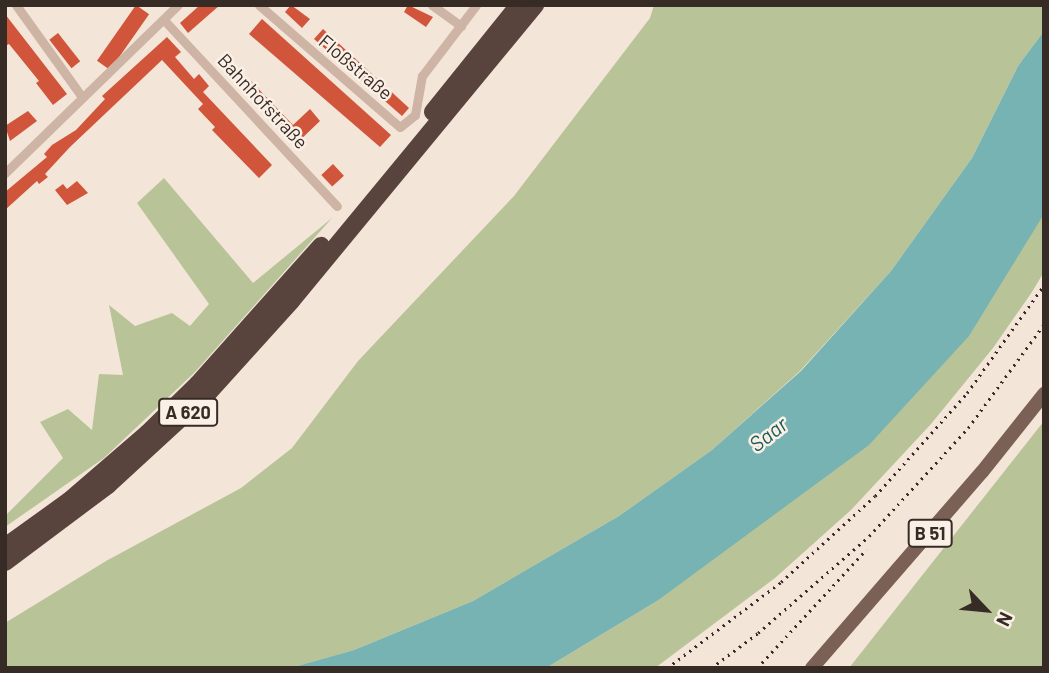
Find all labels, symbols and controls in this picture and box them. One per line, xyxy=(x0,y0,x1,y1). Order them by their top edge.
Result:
street label: Floßstraße xyxy=(315,30,397,104)
street label: Bahnhofstraße xyxy=(213,49,313,153)
road number: A 620 xyxy=(156,398,220,426)
water label: Saar xyxy=(744,411,792,457)
road number: B 51 xyxy=(907,518,953,548)
north arrow xyxy=(951,575,1021,645)
text: N xyxy=(992,609,1018,630)

